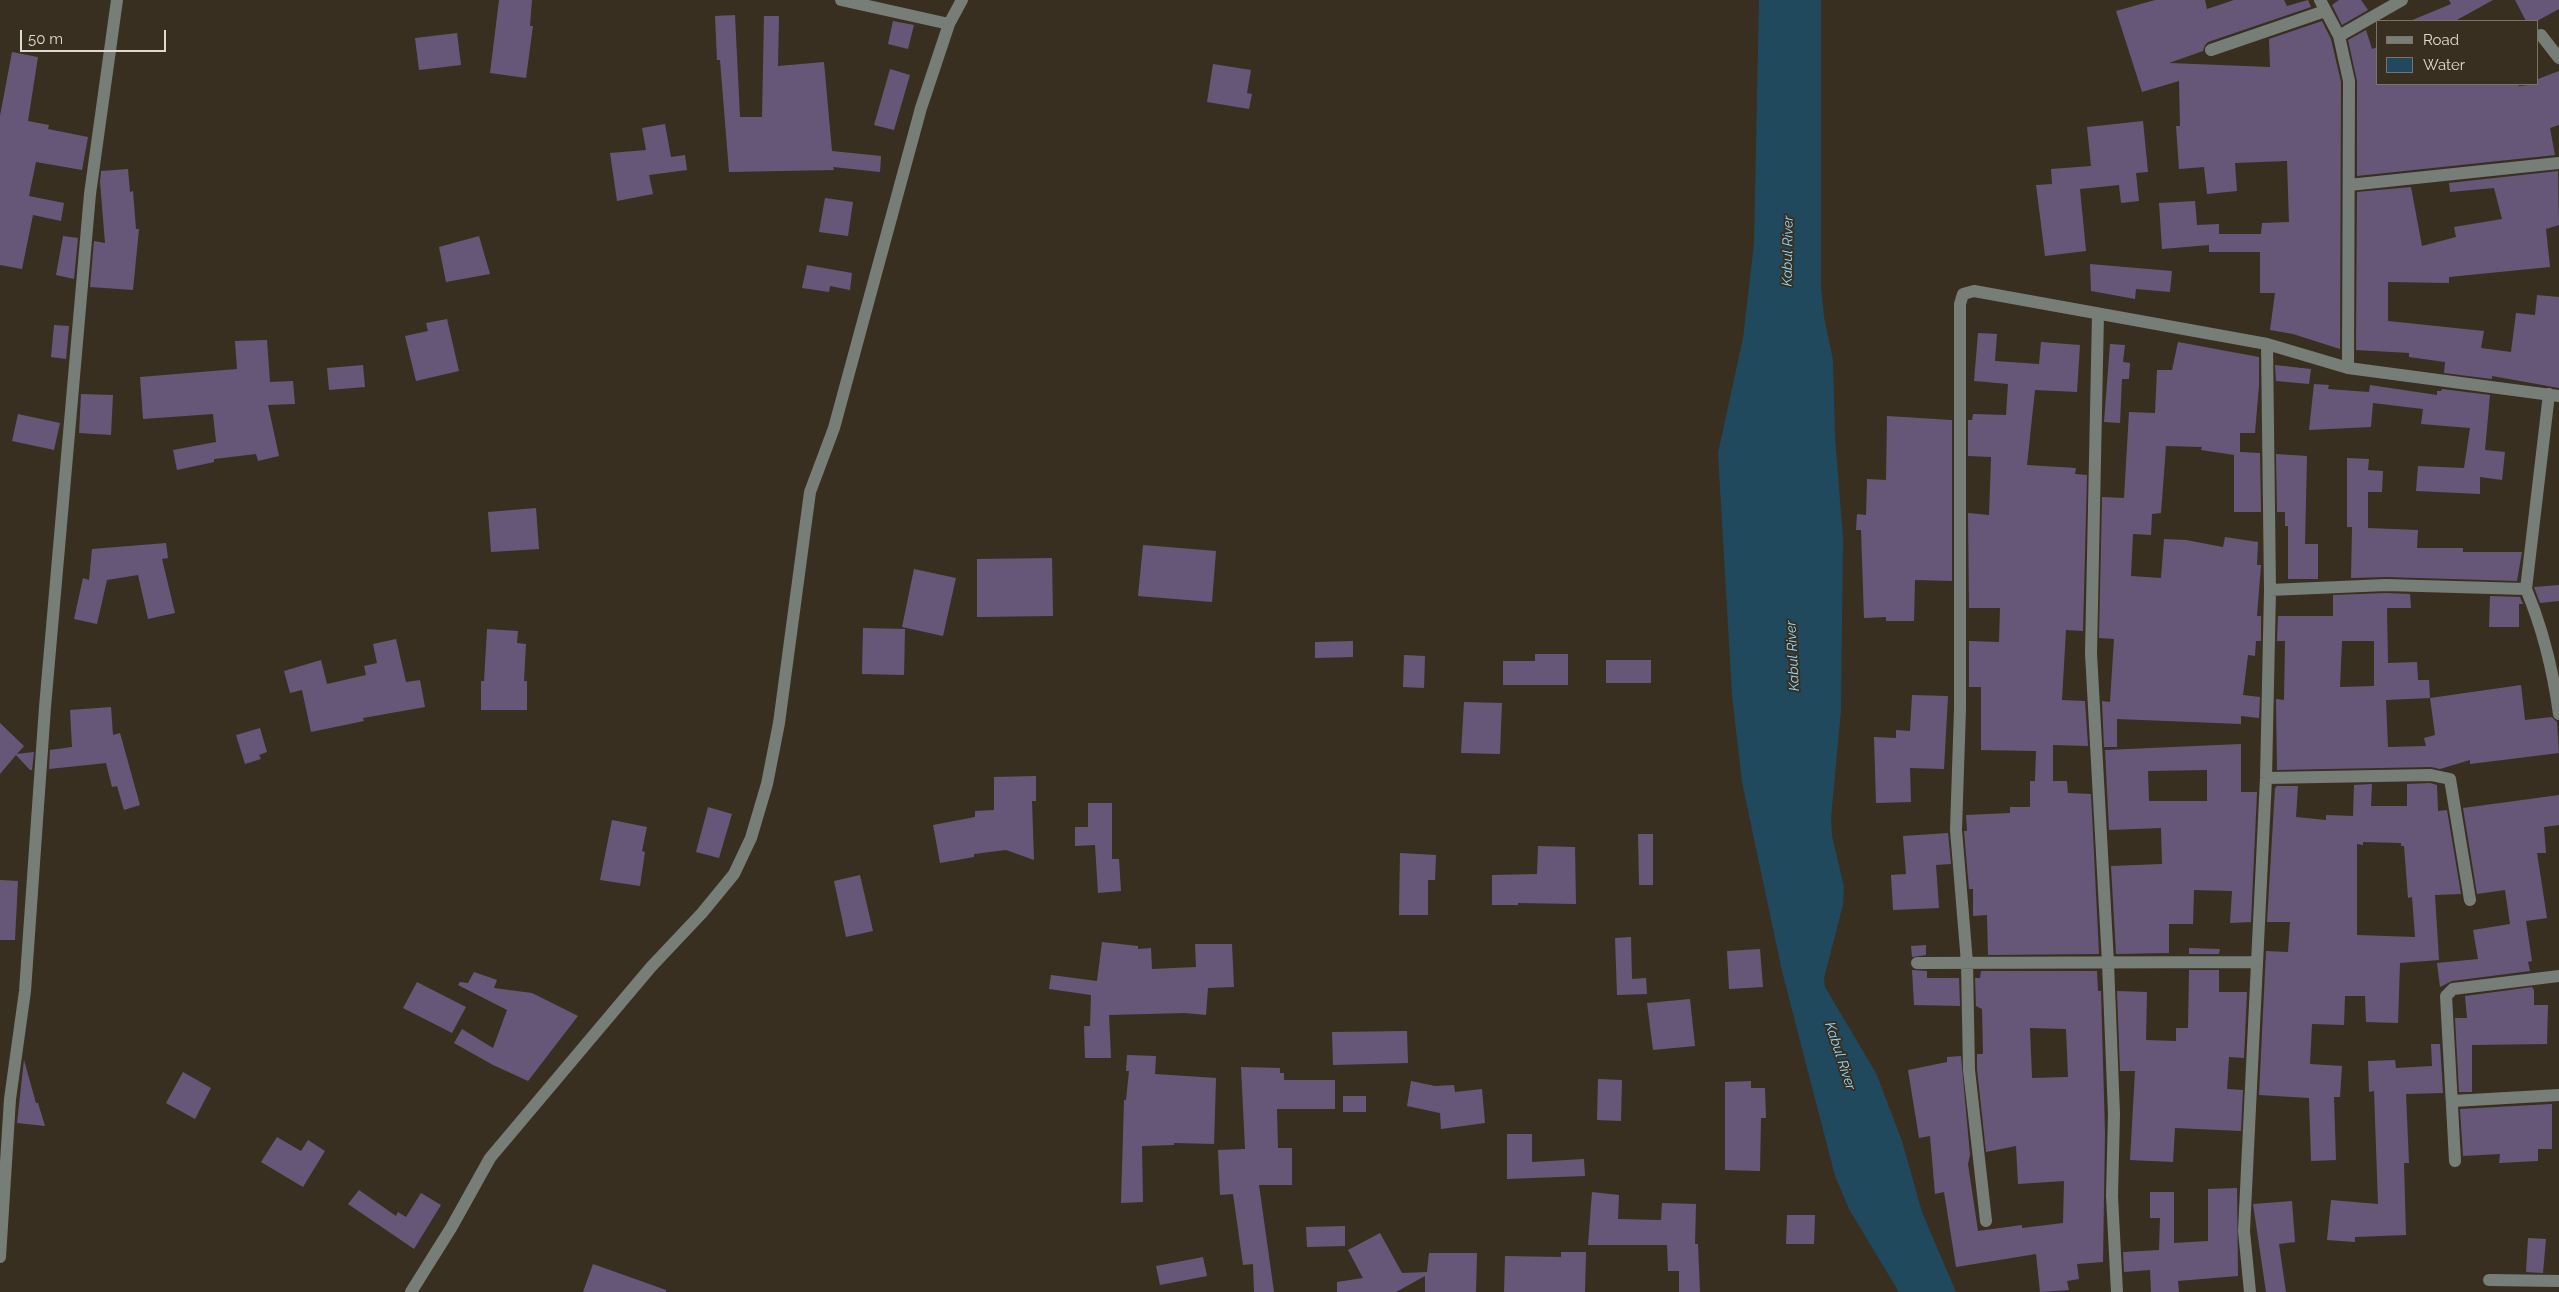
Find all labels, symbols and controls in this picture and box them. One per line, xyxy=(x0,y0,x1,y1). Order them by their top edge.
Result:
scale bar xyxy=(22,20,169,52)
legend xyxy=(2376,20,2539,85)
text: 50 m xyxy=(28,30,63,48)
text: Road xyxy=(2423,31,2459,49)
text: Water xyxy=(2423,56,2465,74)
water label: Kabul River xyxy=(1779,216,1797,286)
water label: Kabul River xyxy=(1783,620,1803,692)
water label: Kabul River xyxy=(1821,1020,1859,1092)

